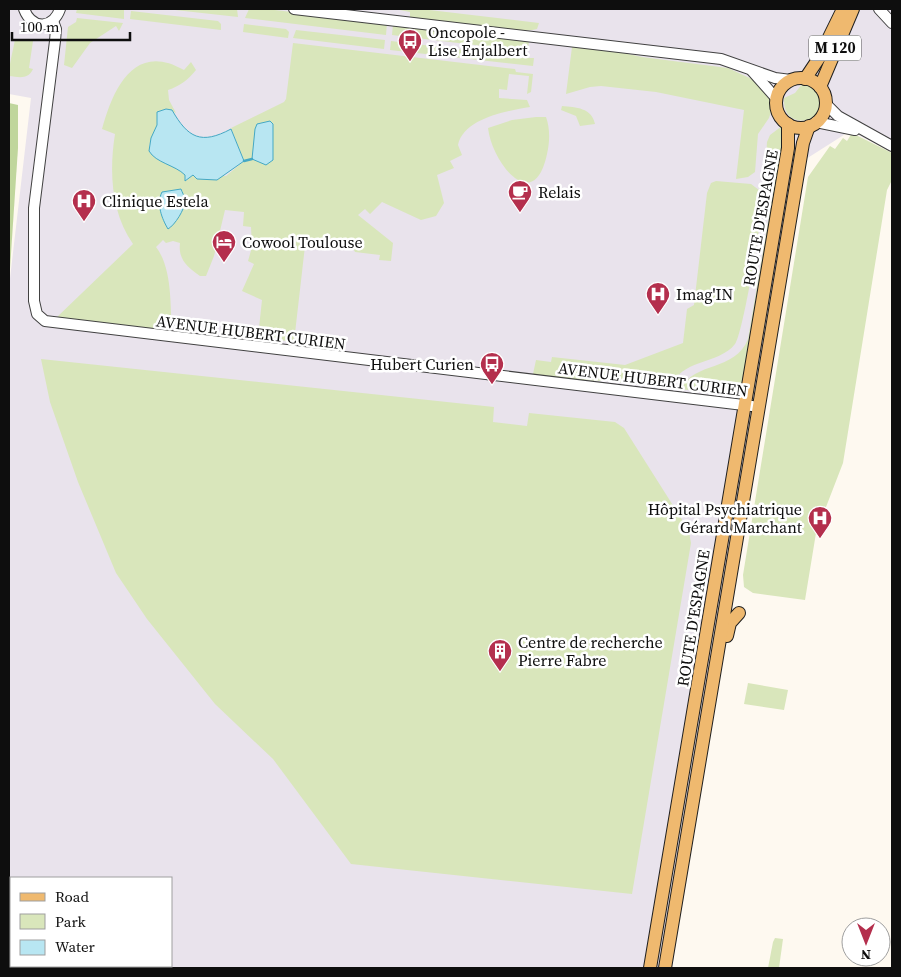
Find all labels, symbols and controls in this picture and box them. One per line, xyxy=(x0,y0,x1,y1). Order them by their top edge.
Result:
scale bar xyxy=(12,10,130,42)
text: 100 m xyxy=(20,16,60,37)
place label: Oncopole - Lise Enjalbert xyxy=(428,21,528,61)
bus stop icon: Oncopole - Lise Enjalbert xyxy=(397,28,423,62)
road number: M 120 xyxy=(809,36,861,60)
street label: ROUTE D'ESPAGNE xyxy=(737,148,783,288)
cafe icon: Relais xyxy=(507,179,533,213)
place label: Relais xyxy=(538,181,581,203)
hospital icon: Clinique Estela xyxy=(71,188,97,222)
place label: Clinique Estela xyxy=(102,190,209,212)
hotel icon: Cowool Toulouse xyxy=(211,229,237,263)
place label: Cowool Toulouse xyxy=(242,231,363,253)
hospital icon: Imag'IN xyxy=(645,281,671,315)
place label: Imag'IN xyxy=(676,283,733,305)
street label: AVENUE HUBERT CURIEN xyxy=(155,309,347,355)
bus stop icon: Hubert Curien xyxy=(479,351,505,385)
place label: Hubert Curien xyxy=(370,353,474,375)
street label: AVENUE HUBERT CURIEN xyxy=(557,356,749,402)
place label: Hôpital Psychiatrique Gérard Marchant xyxy=(648,498,803,538)
hospital icon: Hôpital Psychiatrique Gérard Marchant xyxy=(807,505,833,539)
street label: ROUTE D'ESPAGNE xyxy=(671,548,715,688)
place label: Centre de recherche Pierre Fabre xyxy=(518,631,663,671)
building icon: Centre de recherche Pierre Fabre xyxy=(487,638,513,672)
legend xyxy=(10,877,172,967)
text: Road xyxy=(55,886,89,907)
text: Park xyxy=(55,911,87,932)
north arrow xyxy=(841,917,891,967)
text: Water xyxy=(55,936,96,957)
text: N xyxy=(861,945,871,965)

